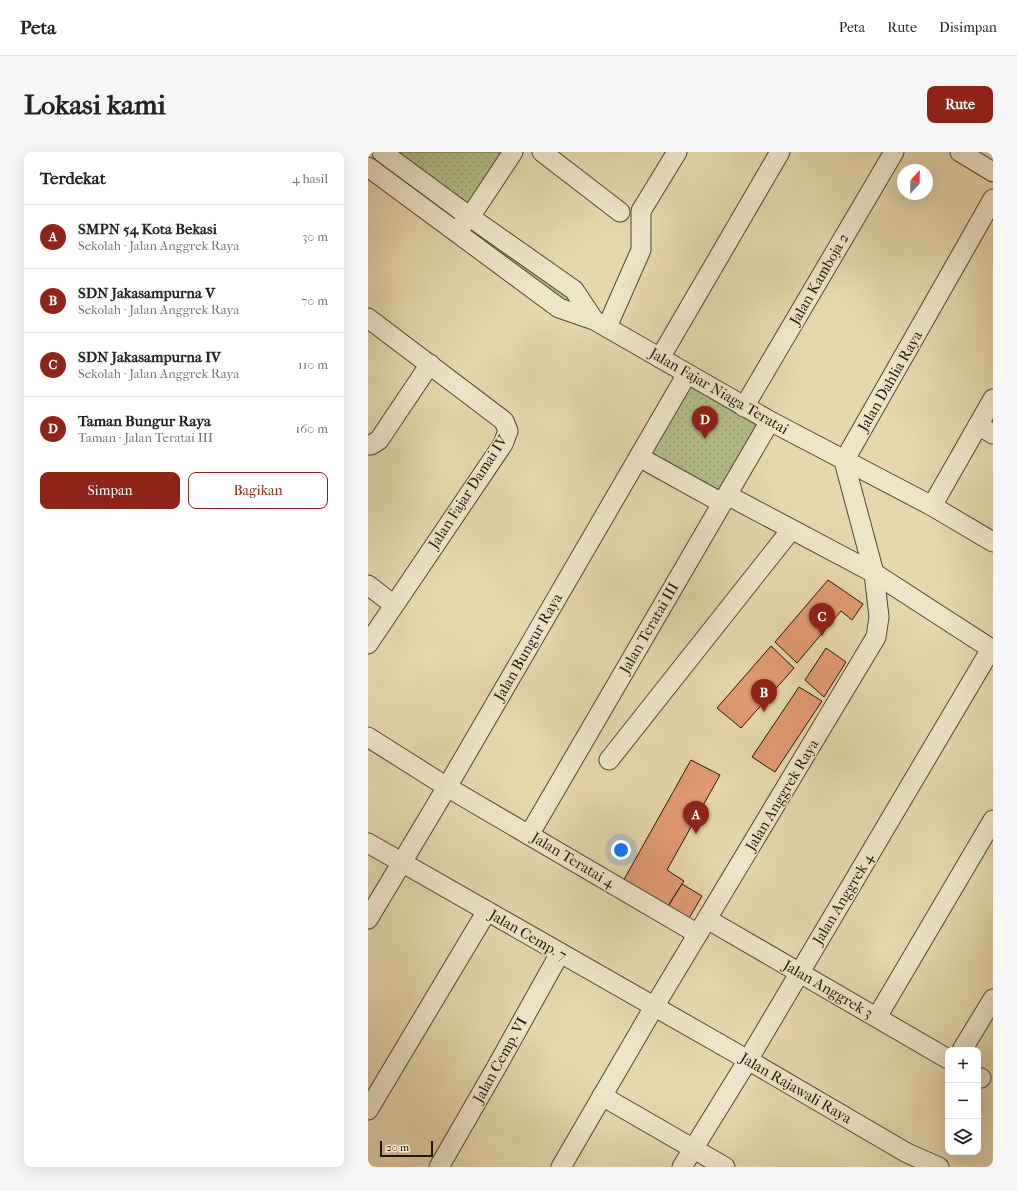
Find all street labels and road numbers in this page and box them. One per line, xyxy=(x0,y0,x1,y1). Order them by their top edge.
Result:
street label: Jalan Kamboja 2 xyxy=(785,230,853,329)
street label: Jalan Dahlia Raya xyxy=(853,326,927,435)
street label: Jalan Fajar Niaga Teratai xyxy=(645,343,792,438)
street label: Jalan Fajar Damai IV xyxy=(424,431,512,553)
street label: Jalan Teratai III xyxy=(615,579,682,678)
street label: Jalan Bungur Raya xyxy=(489,589,567,705)
street label: Jalan Anggrek Raya xyxy=(741,735,823,855)
street label: Jalan Teratai 4 xyxy=(527,828,619,892)
street label: Jalan Anggrek 4 xyxy=(808,849,878,949)
street label: Jalan Cemp. 7 xyxy=(485,905,570,964)
street label: Jalan Anggrek 3 xyxy=(779,956,876,1022)
street label: Jalan Cemp. VI xyxy=(469,1014,531,1107)
street label: Jalan Rajawali Raya xyxy=(736,1048,856,1128)

